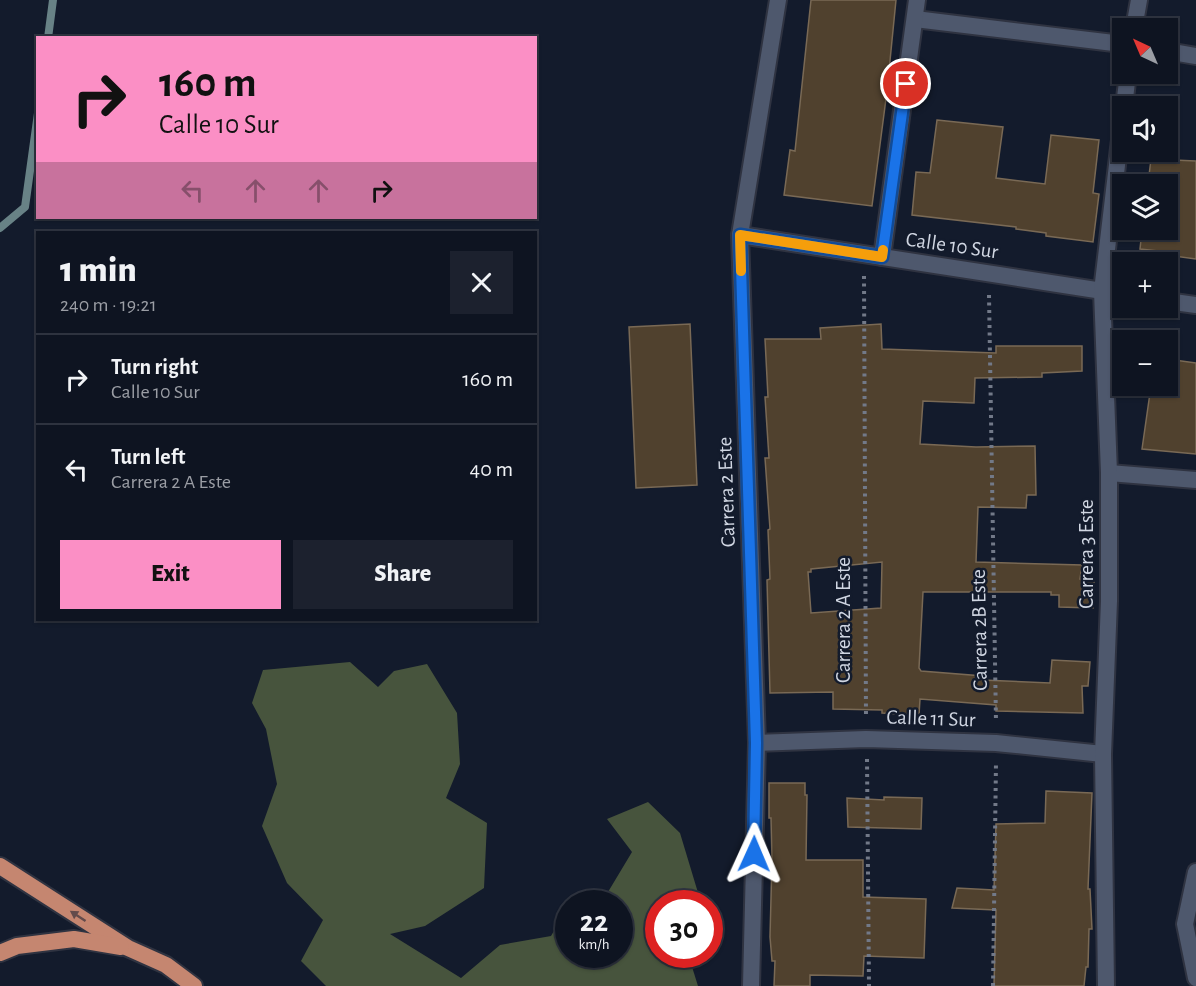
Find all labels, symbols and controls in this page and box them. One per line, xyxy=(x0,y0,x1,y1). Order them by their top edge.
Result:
north arrow xyxy=(1112,18,1178,84)
map controls xyxy=(1112,18,1178,396)
pin xyxy=(880,58,931,109)
icon: right xyxy=(60,60,138,138)
text: 160 m xyxy=(159,62,257,104)
icon: arrive xyxy=(889,67,922,100)
button: sound xyxy=(1112,96,1178,162)
text: Calle 10 Sur xyxy=(159,111,279,138)
icon: left xyxy=(176,174,209,207)
icon: ahead xyxy=(239,174,272,207)
icon: ahead xyxy=(302,174,335,207)
icon: right xyxy=(365,174,398,207)
button: layers xyxy=(1112,174,1178,240)
street label: Calle 10 Sur xyxy=(904,229,1000,262)
button: close xyxy=(450,251,513,314)
text: 1 min xyxy=(60,252,137,288)
button: + xyxy=(1112,252,1178,318)
text: 240 m · 19:21 xyxy=(60,295,157,315)
button: − xyxy=(1112,330,1178,396)
text: Turn right xyxy=(111,356,198,378)
icon: right xyxy=(60,363,93,396)
text: 160 m xyxy=(462,368,513,390)
text: Calle 10 Sur xyxy=(111,382,200,402)
street label: Carrera 2 Este xyxy=(714,436,739,548)
text: Turn left xyxy=(111,446,185,468)
icon: left xyxy=(60,453,93,486)
text: 40 m xyxy=(470,458,513,480)
text: Carrera 2 A Este xyxy=(111,472,231,492)
street label: Carrera 3 Este xyxy=(1076,499,1097,609)
button: Exit xyxy=(60,540,281,609)
button: Share xyxy=(293,540,513,609)
street label: Carrera 2 A Este xyxy=(833,557,854,683)
street label: Carrera 2B Este xyxy=(968,569,991,691)
street label: Calle 11 Sur xyxy=(886,706,976,731)
position arrow xyxy=(722,822,786,886)
speed limit sign: 30 xyxy=(645,890,723,968)
text: 22 xyxy=(580,907,608,937)
one-way arrow xyxy=(70,911,87,922)
text: km/h xyxy=(579,937,609,952)

